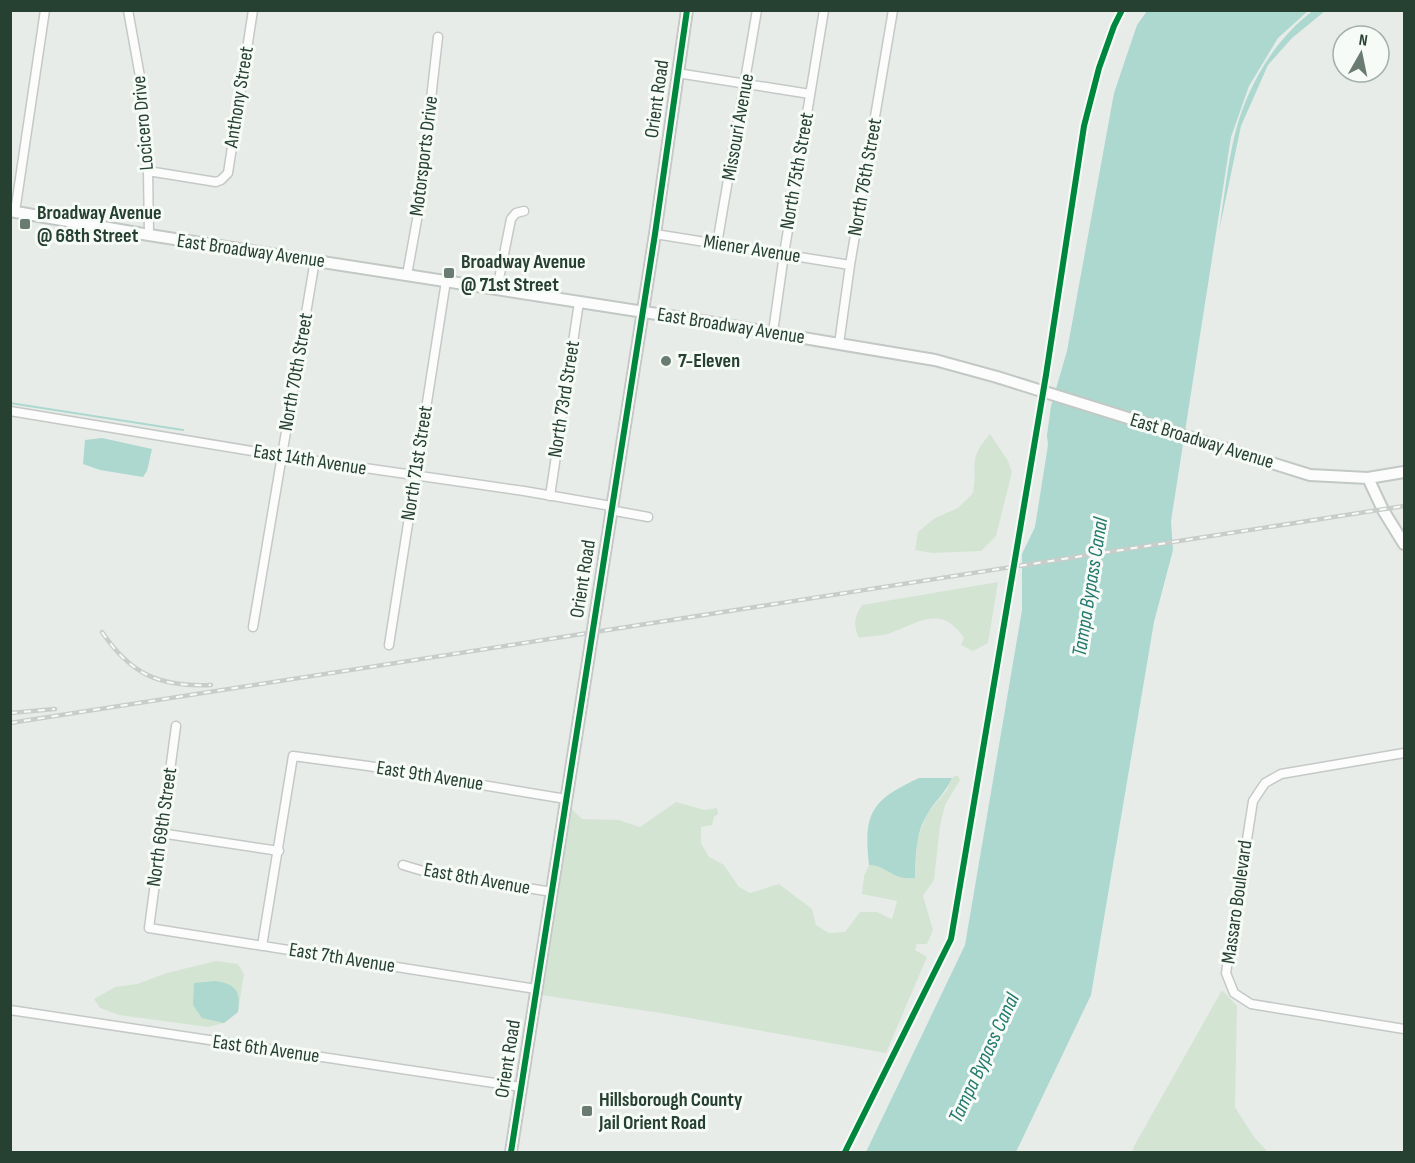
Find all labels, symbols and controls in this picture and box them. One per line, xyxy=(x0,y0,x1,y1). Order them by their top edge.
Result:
north arrow xyxy=(1331,24,1391,84)
text: N xyxy=(1357,31,1369,51)
street label: Anthony Street xyxy=(219,45,259,150)
street label: Orient Road xyxy=(640,58,674,140)
street label: Missouri Avenue xyxy=(717,72,759,182)
street label: Locicero Drive xyxy=(127,75,159,171)
street label: Motorsports Drive xyxy=(405,95,443,217)
street label: North 75th Street xyxy=(775,111,819,231)
street label: North 76th Street xyxy=(843,116,887,238)
place label: Broadway Avenue @ 68th Street xyxy=(37,201,161,248)
marker: Broadway Avenue @ 68th Street xyxy=(18,217,32,231)
street label: East Broadway Avenue xyxy=(176,229,326,273)
street label: Miener Avenue xyxy=(702,229,802,269)
place label: Broadway Avenue @ 71st Street xyxy=(461,250,585,297)
marker: Broadway Avenue @ 71st Street xyxy=(442,266,456,280)
street label: East Broadway Avenue xyxy=(656,302,806,350)
street label: North 70th Street xyxy=(274,311,318,433)
street label: North 73rd Street xyxy=(543,339,585,459)
place label: 7-Eleven xyxy=(678,349,740,373)
marker: 7-Eleven xyxy=(659,354,673,368)
street label: North 71st Street xyxy=(396,404,438,522)
street label: East Broadway Avenue xyxy=(1127,408,1277,474)
street label: East 14th Avenue xyxy=(252,439,368,481)
water label: Tampa Bypass Canal xyxy=(1067,515,1114,658)
street label: Orient Road xyxy=(565,538,601,620)
street label: East 9th Avenue xyxy=(375,756,485,796)
street label: North 69th Street xyxy=(142,766,182,888)
street label: Massaro Boulevard xyxy=(1216,839,1258,965)
street label: East 8th Avenue xyxy=(422,858,532,900)
street label: East 7th Avenue xyxy=(287,938,397,978)
water label: Tampa Bypass Canal xyxy=(943,988,1025,1127)
street label: Orient Road xyxy=(490,1018,526,1100)
street label: East 6th Avenue xyxy=(211,1030,321,1068)
place label: Hillsborough County Jail Orient Road xyxy=(598,1088,743,1135)
marker: Hillsborough County Jail Orient Road xyxy=(580,1104,594,1118)

